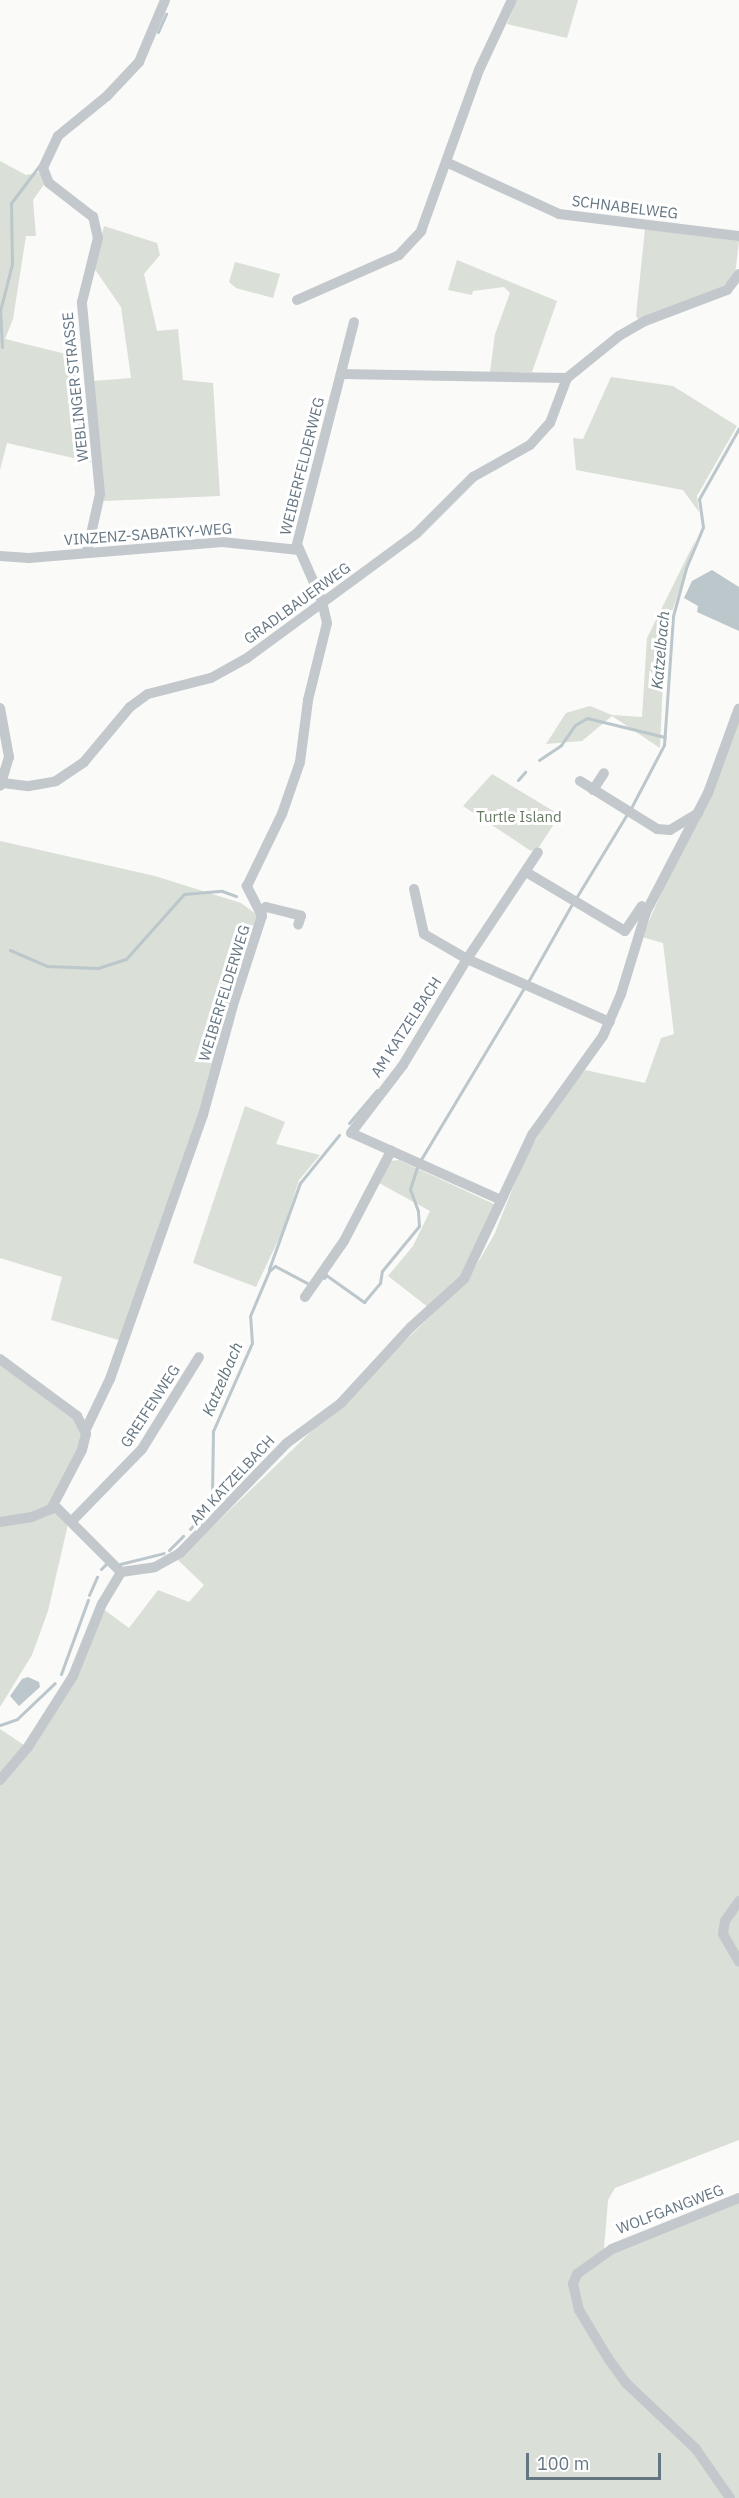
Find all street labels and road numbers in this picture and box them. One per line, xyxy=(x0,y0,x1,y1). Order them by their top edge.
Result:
street label: SCHNABELWEG xyxy=(571,192,679,222)
street label: WEBLINGER STRASSE xyxy=(58,311,92,463)
street label: WEIBERFELDERWEG xyxy=(276,395,328,537)
street label: VINZENZ-SABATKY-WEG xyxy=(63,519,233,549)
street label: GRADLBAUERWEG xyxy=(240,558,354,648)
street label: WEIBERFELDERWEG xyxy=(195,923,253,1063)
street label: AM KATZELBACH xyxy=(367,973,445,1081)
street label: GREIFENWEG xyxy=(117,1361,183,1451)
street label: AM KATZELBACH xyxy=(186,1431,278,1529)
street label: WOLFGANGWEG xyxy=(614,2180,726,2238)

